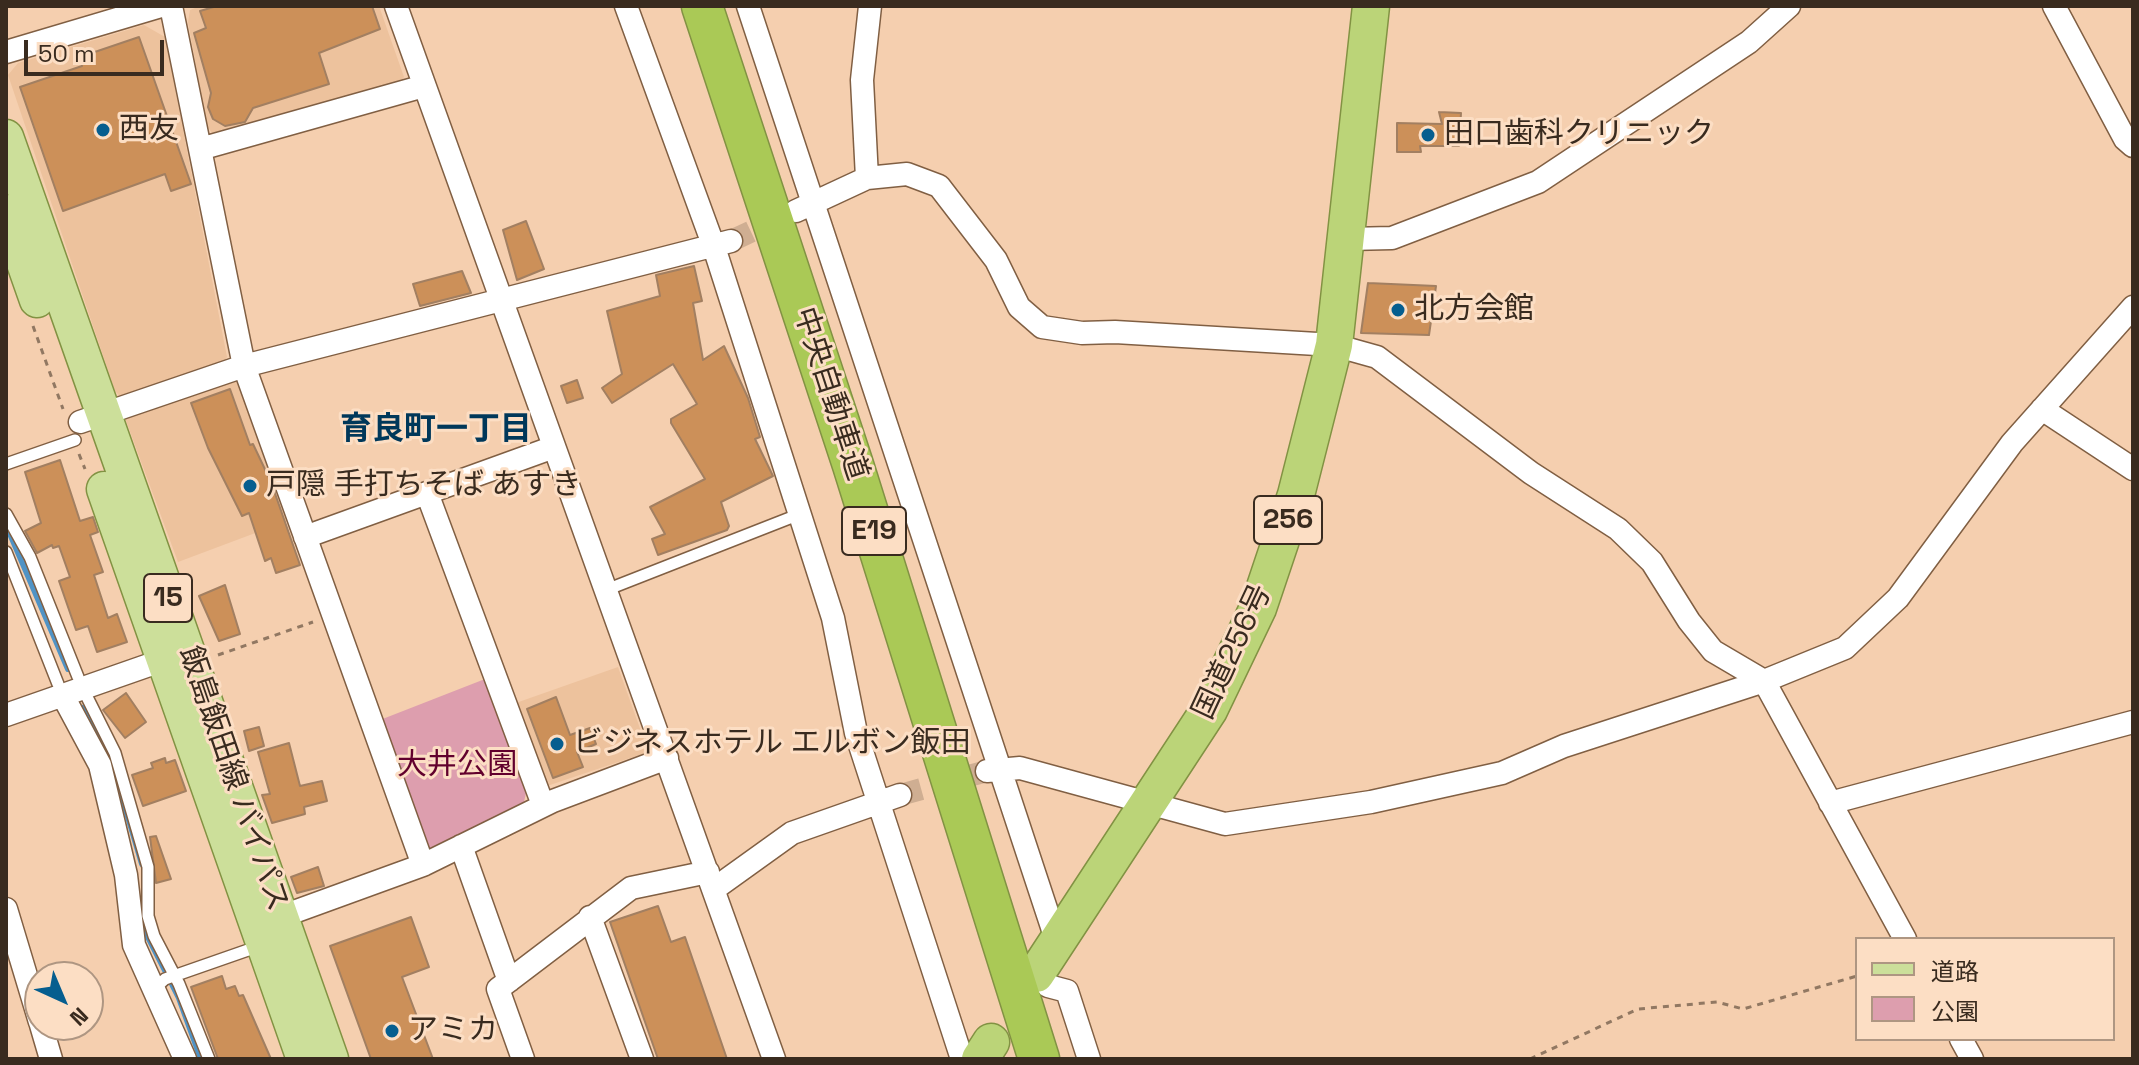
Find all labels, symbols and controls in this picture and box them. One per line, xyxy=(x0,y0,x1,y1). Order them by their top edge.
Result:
scale bar xyxy=(28,24,168,74)
text: 50 m xyxy=(38,38,95,69)
place label: 西友 xyxy=(119,112,179,148)
place label: 田口歯科クリニック xyxy=(1444,117,1714,153)
marker: 西友 xyxy=(94,121,112,139)
marker: 田口歯科クリニック xyxy=(1419,126,1437,144)
place label: 北方会館 xyxy=(1414,292,1534,328)
marker: 北方会館 xyxy=(1389,301,1407,319)
street label: 中央自動車道 xyxy=(785,303,875,485)
district label: 育良町一丁目 xyxy=(340,411,532,449)
place label: 戸隠 手打ちそば あすき xyxy=(266,468,581,504)
marker: 戸隠 手打ちそば あすき xyxy=(241,477,259,495)
road number: 256 xyxy=(1254,496,1322,544)
road number: E19 xyxy=(842,507,906,555)
road number: 15 xyxy=(144,574,192,622)
street label: 国道256号 xyxy=(1186,579,1280,725)
street label: 飯島飯田線 バイパス xyxy=(171,642,295,916)
place label: ビジネスホテル エルボン飯田 xyxy=(573,726,971,762)
marker: ビジネスホテル エルボン飯田 xyxy=(548,735,566,753)
park label: 大井公園 xyxy=(397,748,517,784)
legend xyxy=(1855,937,2115,1041)
text: 道路 xyxy=(1931,956,1979,987)
north arrow xyxy=(24,961,104,1041)
text: 公園 xyxy=(1931,996,1979,1027)
text: N xyxy=(64,1002,94,1032)
place label: アミカ xyxy=(408,1013,498,1049)
marker: アミカ xyxy=(383,1022,401,1040)

